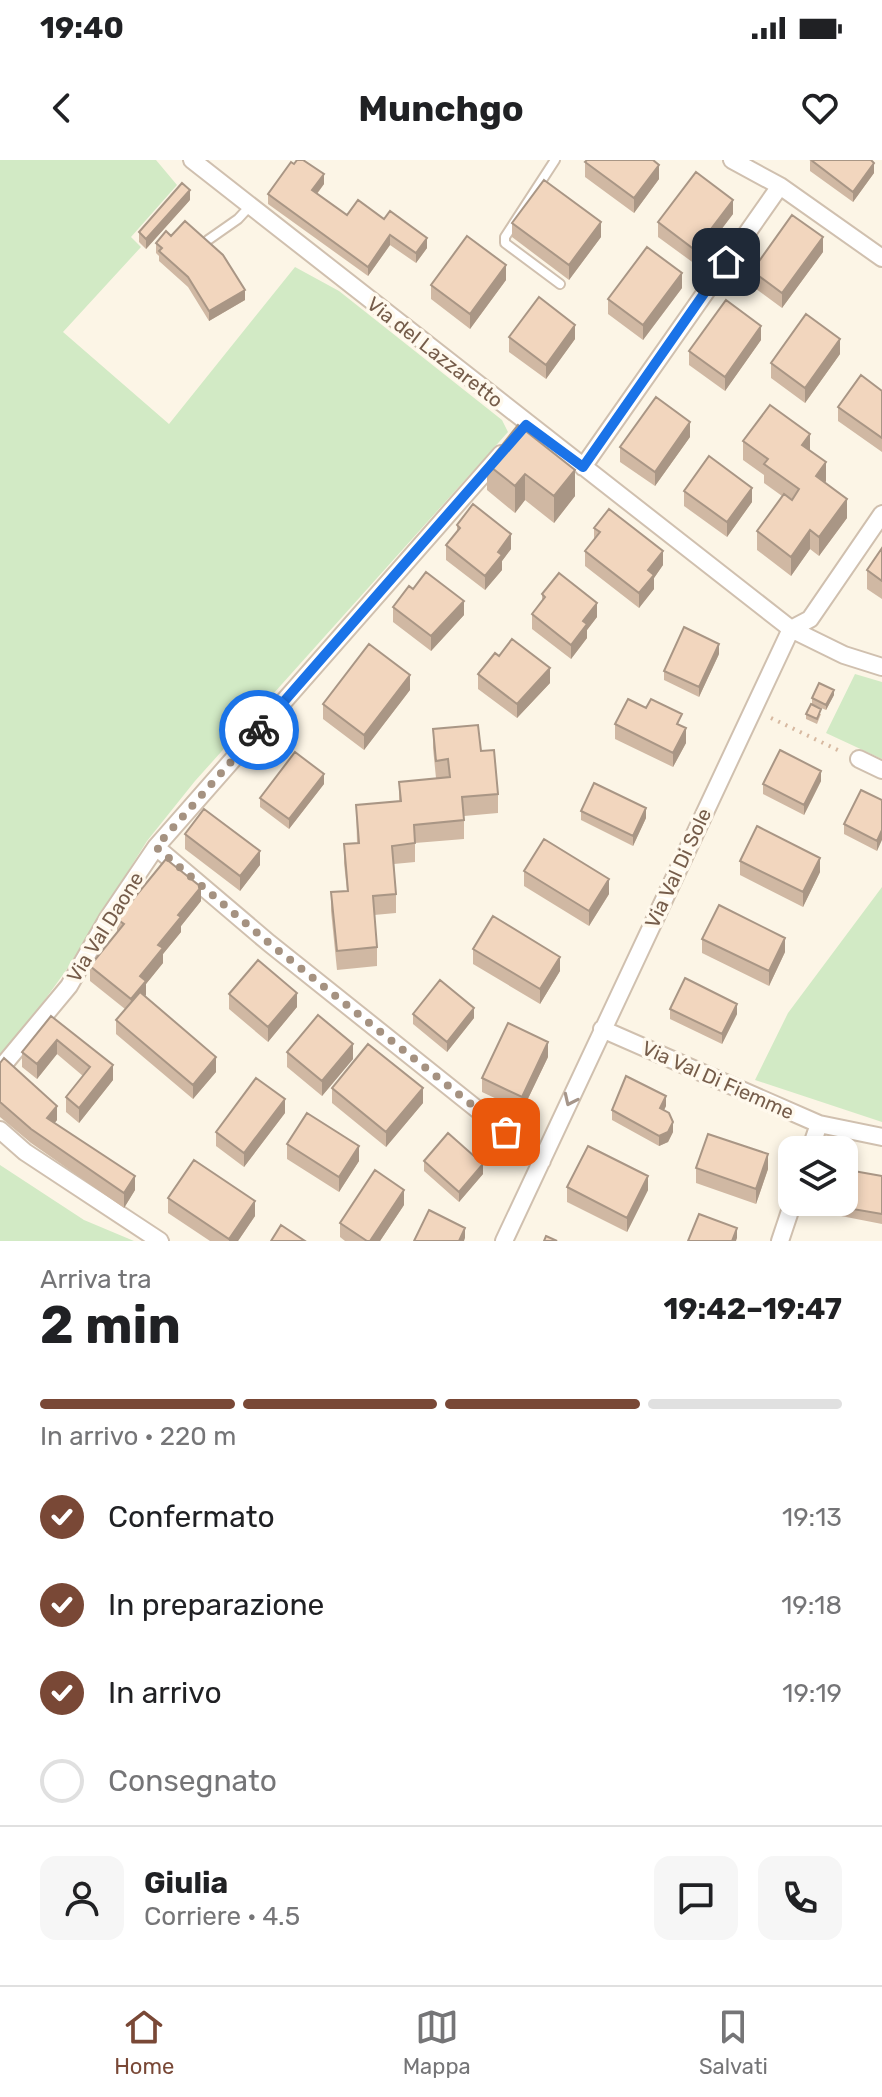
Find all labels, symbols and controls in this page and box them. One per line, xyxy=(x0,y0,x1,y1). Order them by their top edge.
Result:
text: 19:40 xyxy=(40,10,124,46)
icon: back xyxy=(40,86,84,130)
icon: heart xyxy=(798,86,842,130)
text: Munchgo xyxy=(358,87,524,130)
pin xyxy=(692,228,760,296)
icon: home xyxy=(704,240,748,284)
street label: Via del Lazzaretto xyxy=(362,291,508,413)
courier xyxy=(219,690,299,770)
icon: bike xyxy=(237,708,281,752)
street label: Via Val Di Sole xyxy=(640,804,716,932)
street label: Via Val Daone xyxy=(62,867,148,987)
street label: Via Val Di Fiemme xyxy=(638,1036,798,1124)
one-way arrow xyxy=(564,1091,580,1106)
pin xyxy=(472,1098,540,1166)
icon: bag xyxy=(484,1110,528,1154)
map controls xyxy=(778,1136,858,1216)
button: layers xyxy=(778,1136,858,1216)
text: Arriva tra xyxy=(40,1264,152,1295)
text: 19:42–19:47 xyxy=(663,1291,842,1327)
text: 2 min xyxy=(40,1294,181,1356)
text: In arrivo · 220 m xyxy=(40,1421,236,1452)
icon: check xyxy=(40,1495,84,1539)
text: Confermato xyxy=(108,1499,275,1535)
text: 19:13 xyxy=(782,1502,842,1533)
icon: check xyxy=(40,1583,84,1627)
text: In preparazione xyxy=(108,1587,324,1623)
text: 19:18 xyxy=(781,1590,842,1621)
icon: check xyxy=(40,1671,84,1715)
text: In arrivo xyxy=(108,1675,222,1711)
text: 19:19 xyxy=(782,1678,842,1709)
text: Consegnato xyxy=(108,1763,277,1799)
button: person xyxy=(40,1856,124,1940)
button: chat xyxy=(654,1856,738,1940)
button: phone xyxy=(758,1856,842,1940)
text: Giulia xyxy=(144,1865,228,1901)
text: Corriere · 4.5 xyxy=(144,1901,300,1932)
tab: Home xyxy=(114,2005,174,2080)
tab: Mappa xyxy=(403,2005,471,2080)
tab: Salvati xyxy=(699,2005,768,2080)

